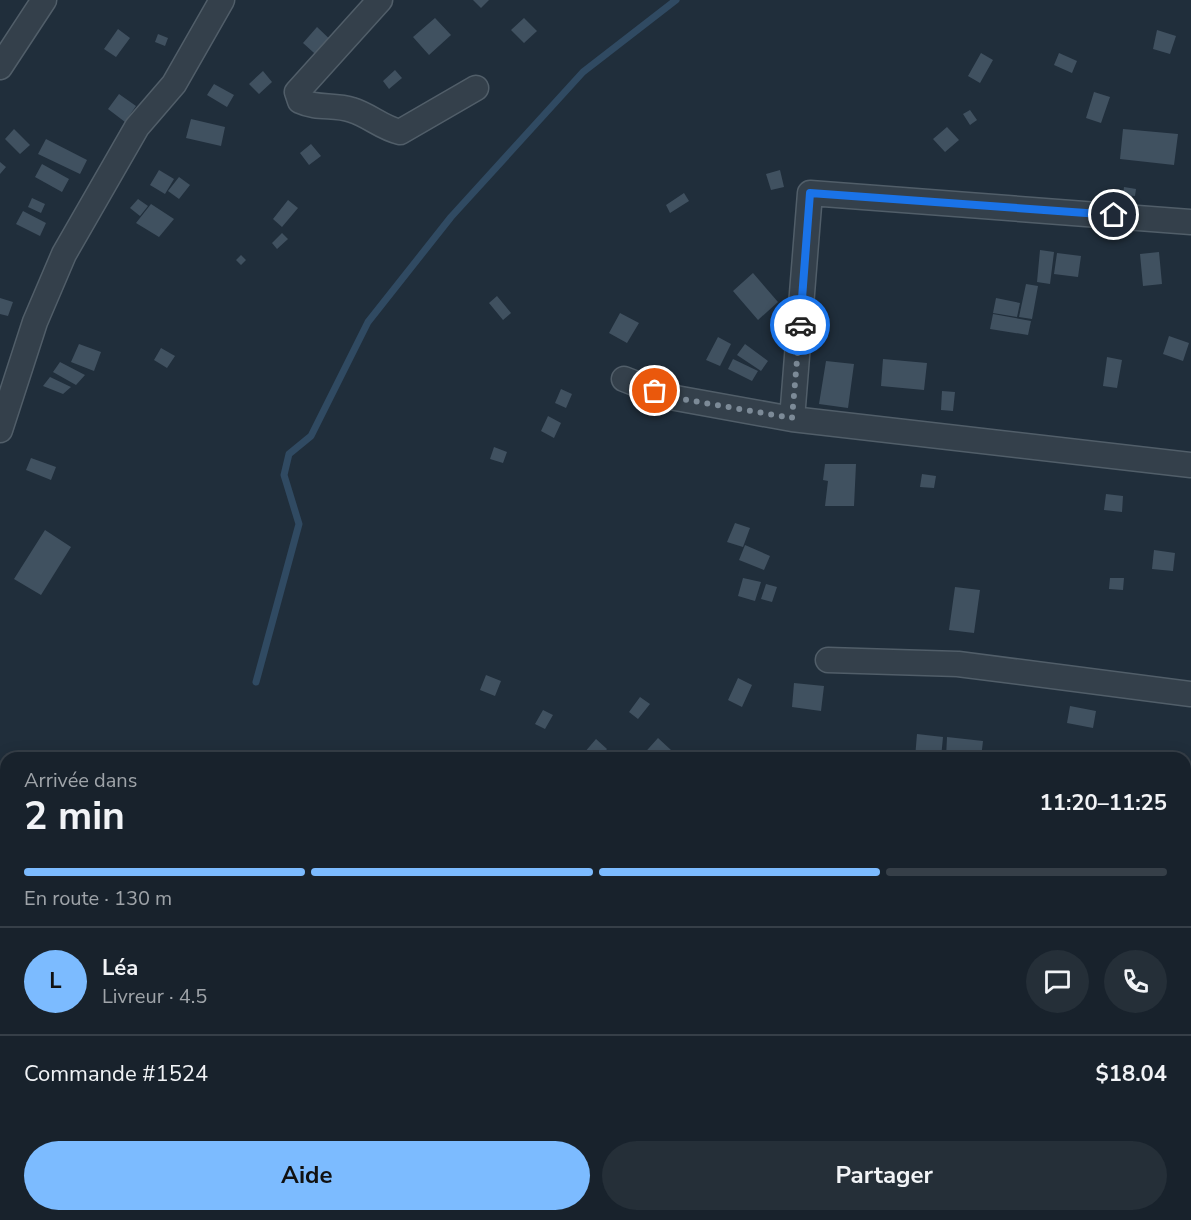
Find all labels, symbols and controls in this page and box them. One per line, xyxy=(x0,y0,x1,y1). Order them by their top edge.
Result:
pin xyxy=(1088,189,1139,240)
icon: home xyxy=(1097,198,1130,231)
courier xyxy=(770,295,830,355)
icon: car xyxy=(784,309,817,342)
pin xyxy=(629,365,680,416)
icon: bag xyxy=(638,374,671,407)
text: Arrivée dans xyxy=(24,767,137,794)
text: 11:20–11:25 xyxy=(1039,788,1167,818)
text: 2 min xyxy=(24,790,125,843)
text: En route · 130 m xyxy=(24,885,172,912)
button: chat xyxy=(1026,950,1089,1013)
button: phone xyxy=(1104,950,1167,1013)
text: Léa xyxy=(102,953,138,983)
text: L xyxy=(49,966,62,996)
text: Livreur · 4.5 xyxy=(102,983,207,1010)
text: Commande #1524 xyxy=(24,1059,208,1089)
text: $18.04 xyxy=(1096,1059,1167,1089)
button: Aide xyxy=(24,1141,590,1210)
button: Partager xyxy=(602,1141,1167,1210)

